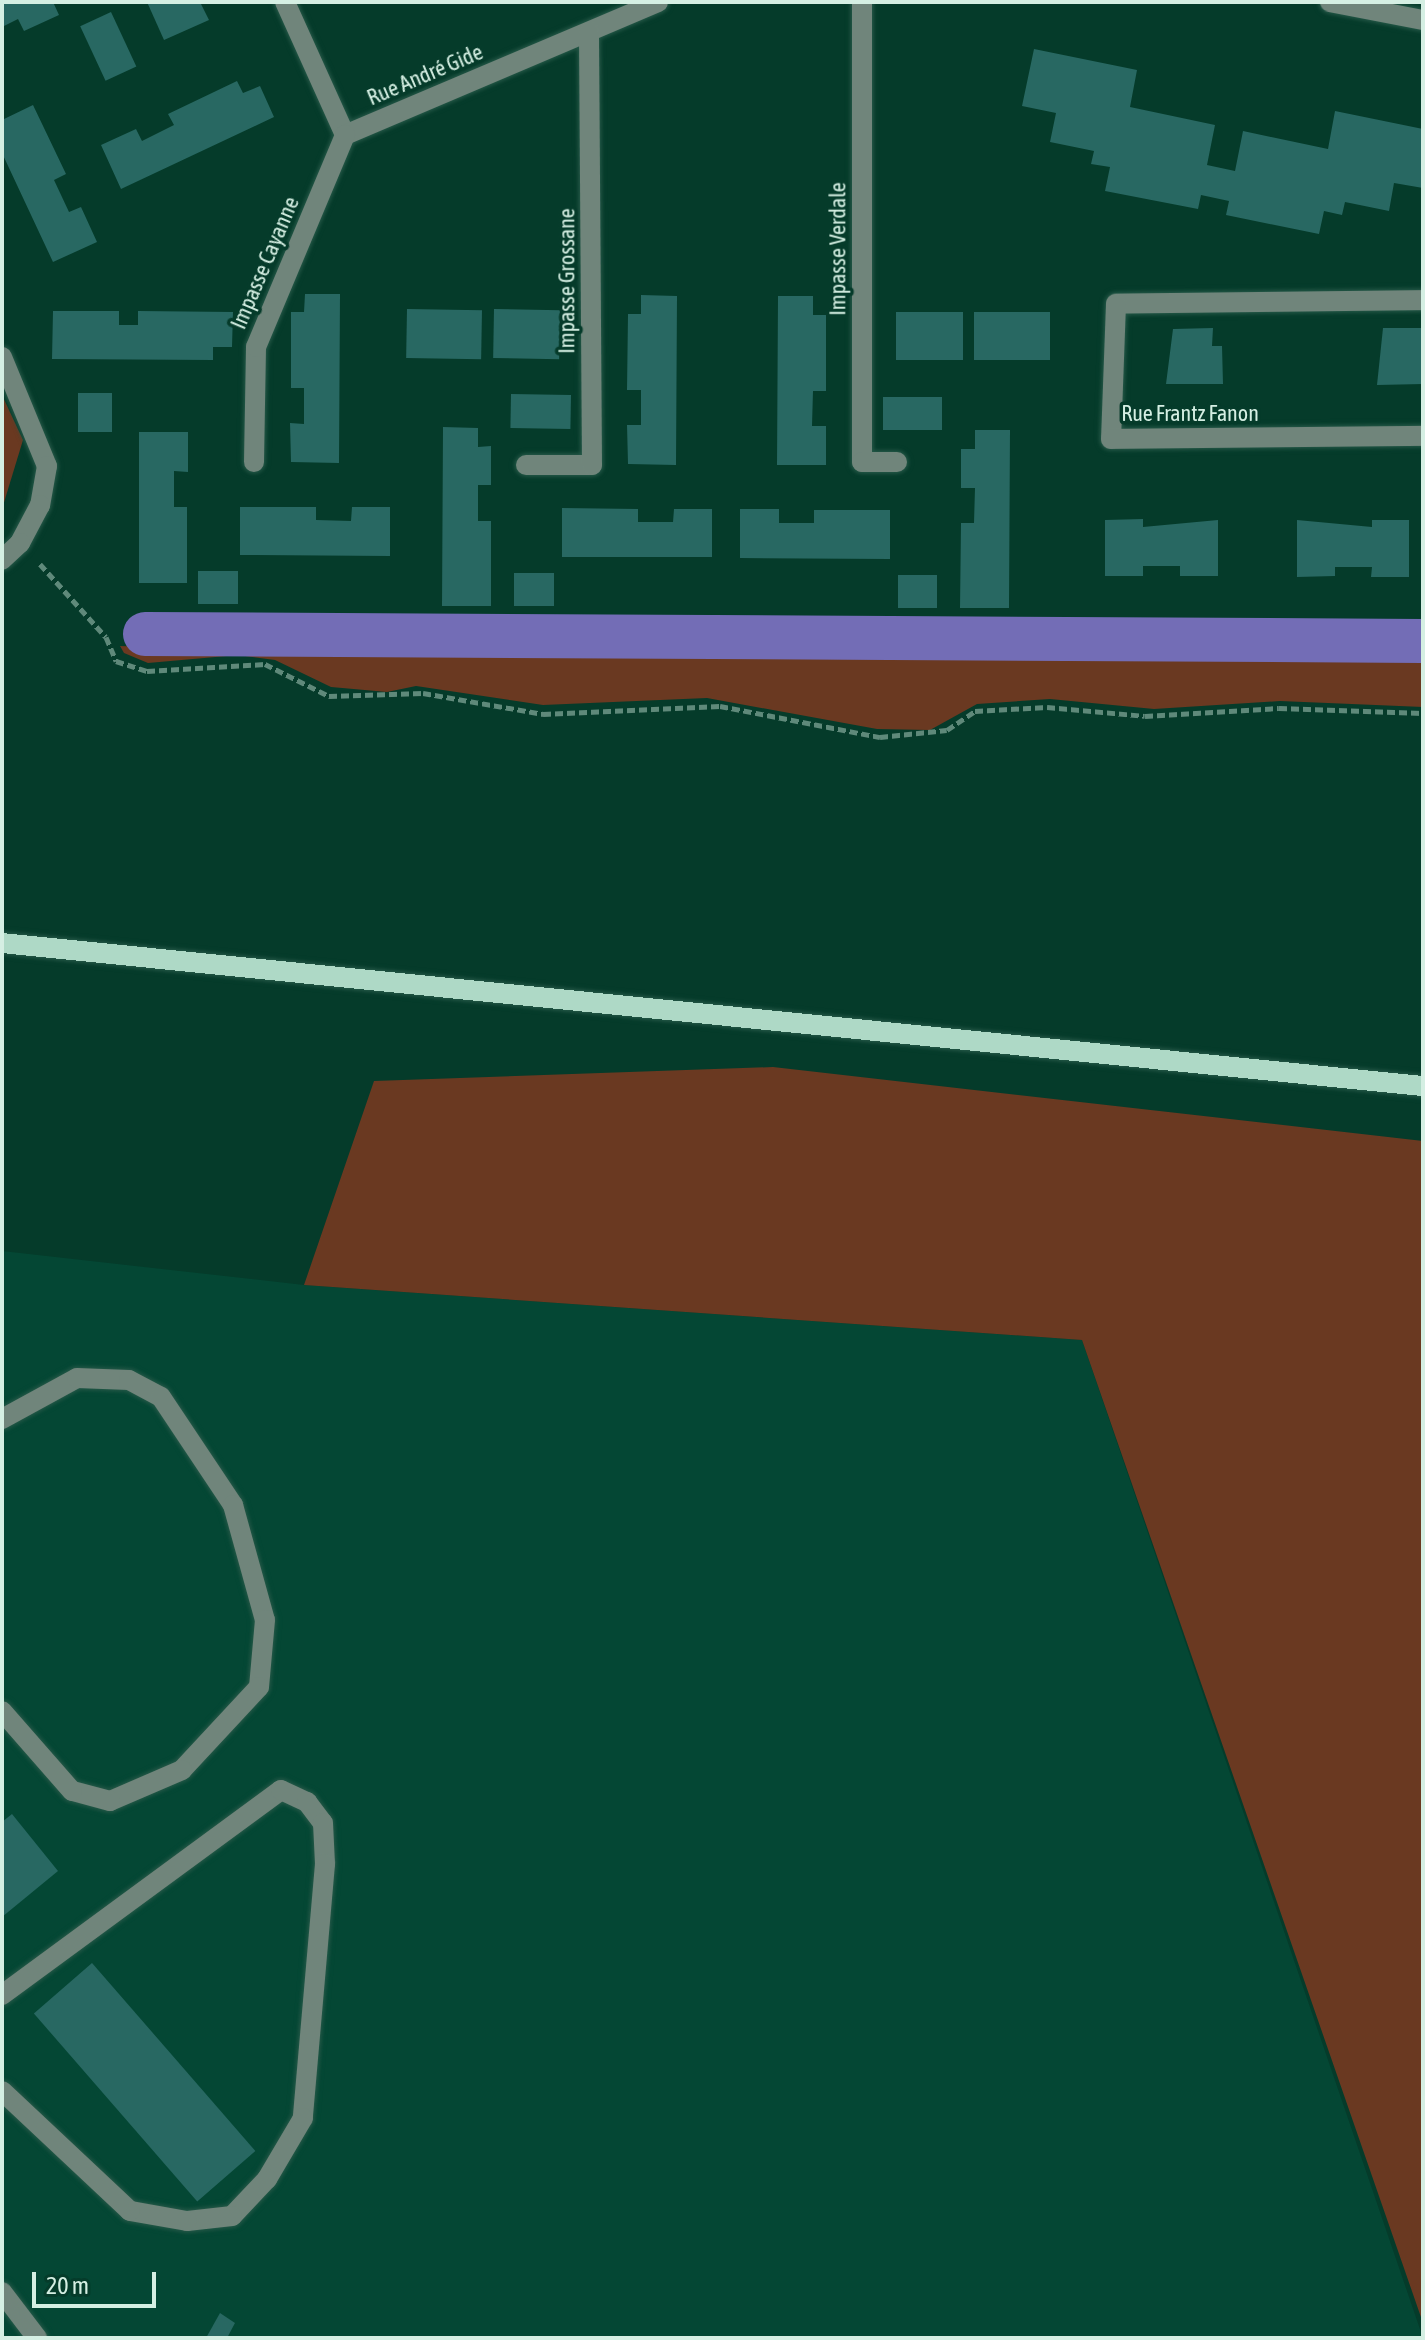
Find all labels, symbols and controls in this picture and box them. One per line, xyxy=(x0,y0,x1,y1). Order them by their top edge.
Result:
street label: Rue André Gide xyxy=(363,39,487,111)
street label: Impasse Verdale xyxy=(825,182,851,316)
street label: Impasse Cayanne xyxy=(225,193,305,333)
street label: Impasse Grossane xyxy=(554,208,580,354)
street label: Rue Frantz Fanon xyxy=(1121,401,1259,427)
scale bar xyxy=(36,2256,160,2306)
text: 20 m xyxy=(46,2272,89,2299)

